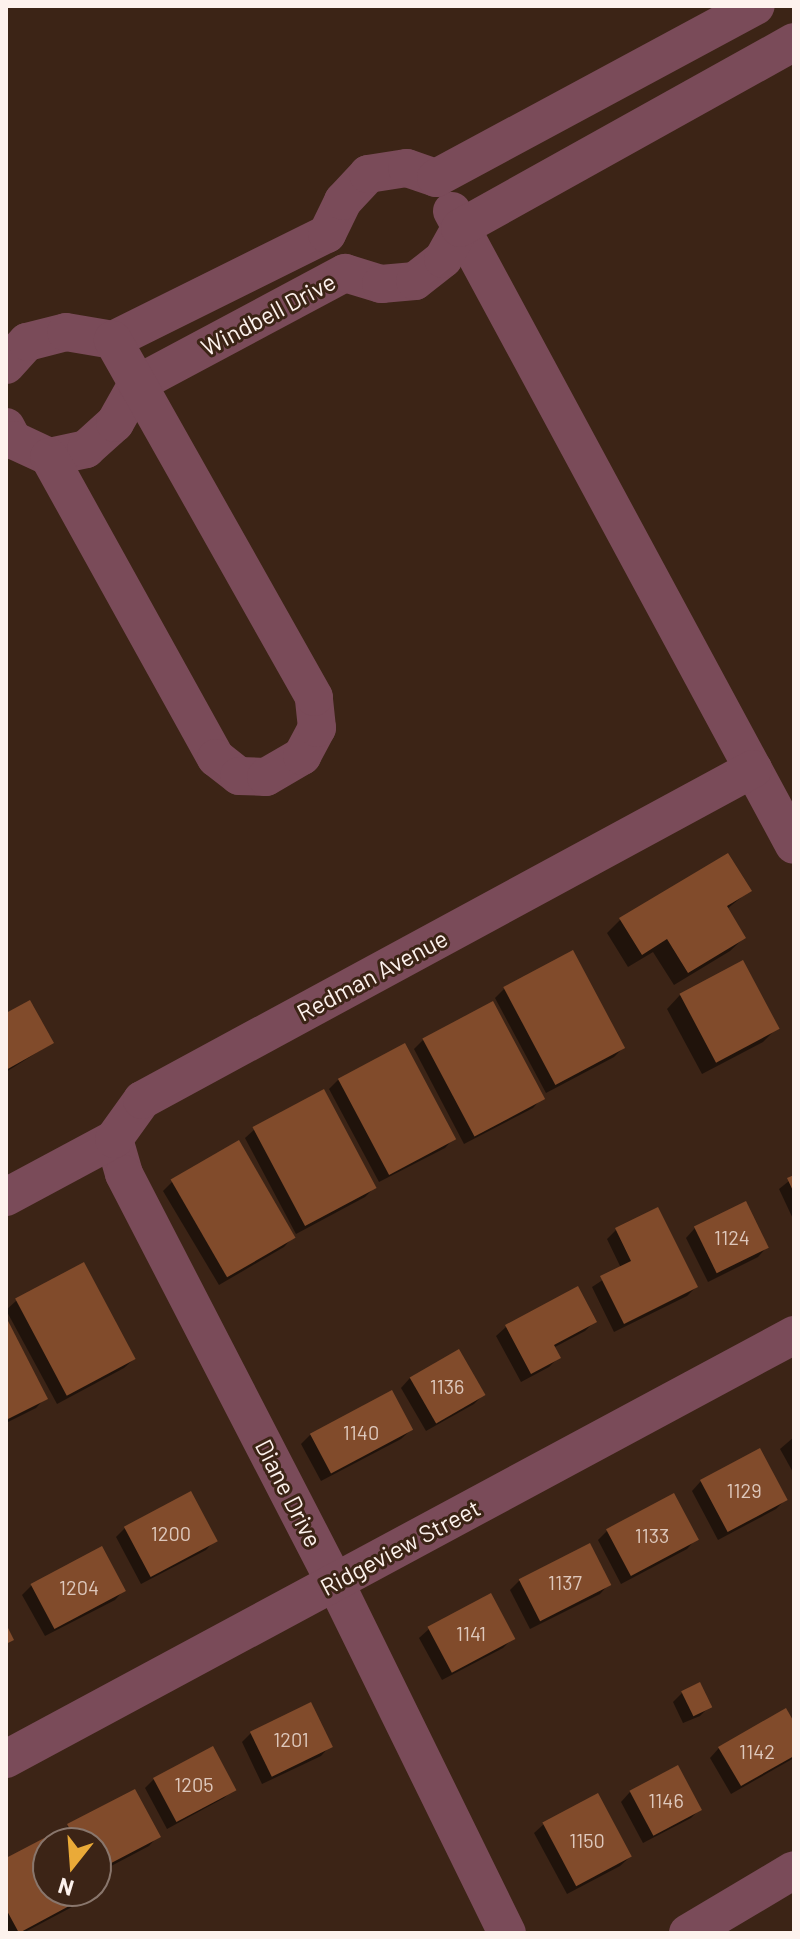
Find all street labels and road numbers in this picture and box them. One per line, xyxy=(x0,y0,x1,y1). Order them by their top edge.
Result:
street label: Windbell Drive xyxy=(196,267,340,361)
street label: Redman Avenue xyxy=(292,923,452,1027)
street label: Diane Drive xyxy=(250,1434,328,1552)
street label: Ridgeview Street xyxy=(315,1493,485,1601)

